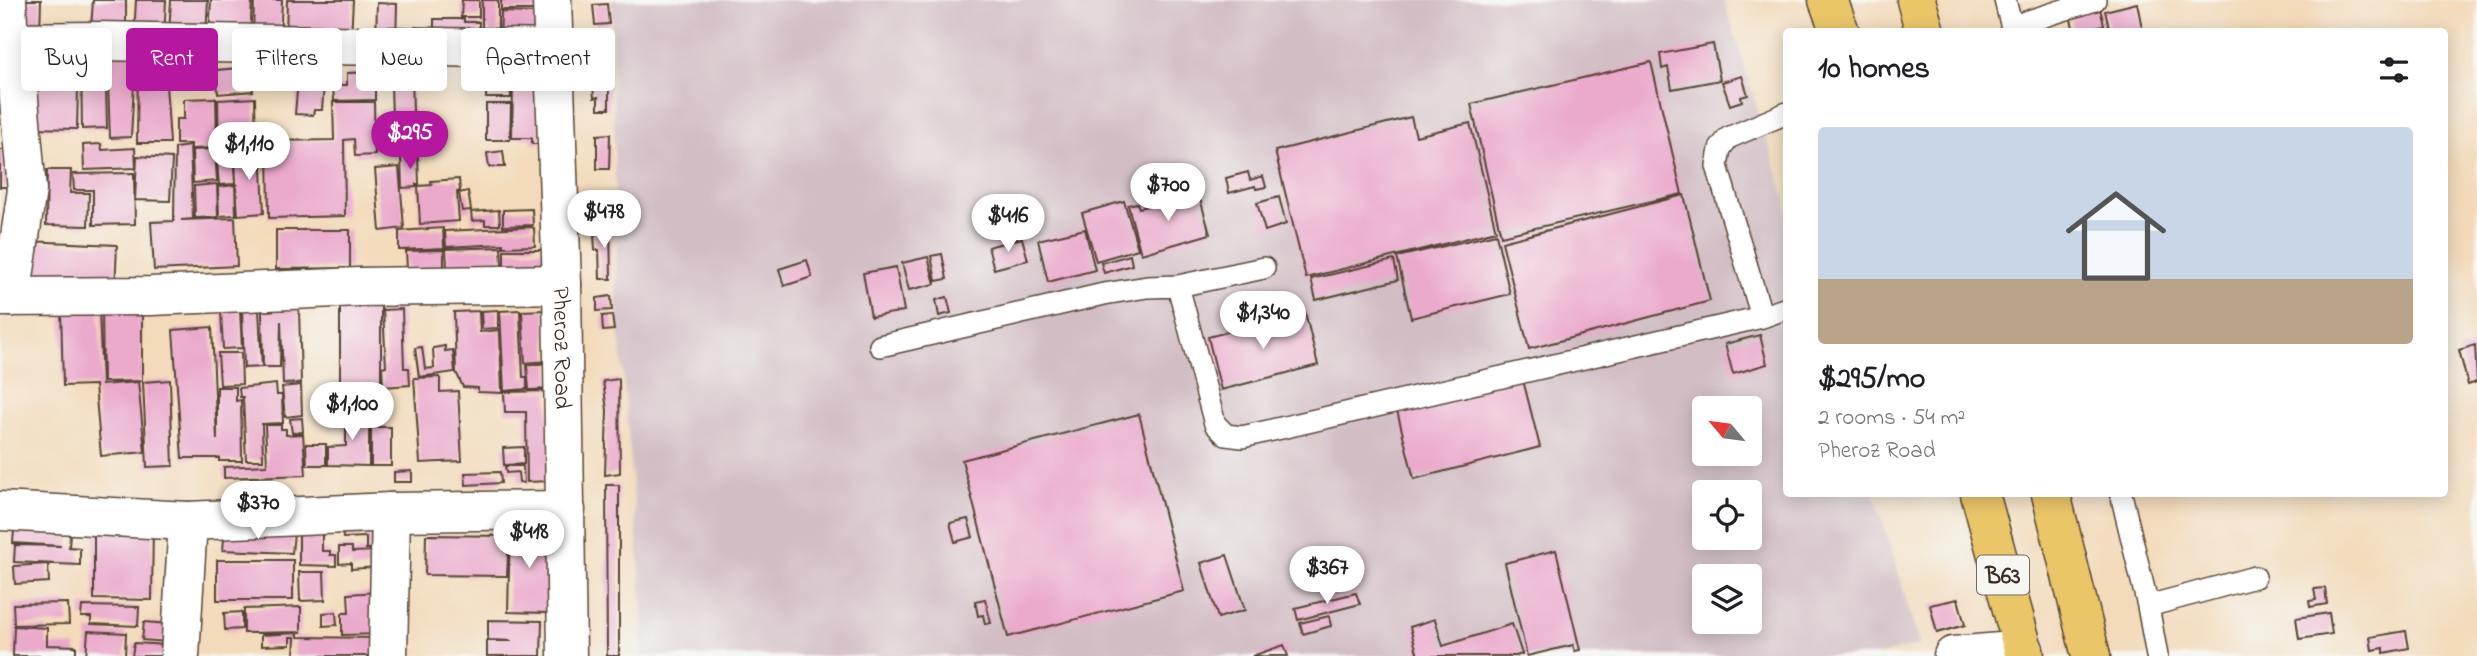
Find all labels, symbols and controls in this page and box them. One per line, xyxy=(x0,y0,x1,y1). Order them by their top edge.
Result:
chip: Buy xyxy=(21,28,112,91)
chip: Rent xyxy=(126,28,218,91)
chip: Filters xyxy=(232,28,342,91)
chip: New xyxy=(356,28,447,91)
chip: Apartment xyxy=(461,28,615,91)
text: 10 homes xyxy=(1818,48,1930,92)
icon: filters xyxy=(2375,51,2413,89)
pin: $295 xyxy=(369,111,451,171)
text: $295 xyxy=(387,117,433,150)
pin: $1,110 xyxy=(192,122,306,182)
text: $1,110 xyxy=(224,128,274,161)
pin: $700 xyxy=(1127,164,1209,223)
text: $700 xyxy=(1146,169,1190,202)
icon: home xyxy=(2053,173,2179,299)
pin: $478 xyxy=(563,190,645,250)
pin: $416 xyxy=(967,194,1049,254)
text: $478 xyxy=(583,196,625,229)
text: $416 xyxy=(988,200,1028,233)
street label: Pheroz Road xyxy=(542,286,579,410)
pin: $1,340 xyxy=(1206,292,1320,351)
text: $1,340 xyxy=(1236,297,1290,330)
text: $295/mo xyxy=(1818,358,1925,402)
pin: $1,100 xyxy=(295,382,409,442)
text: $1,100 xyxy=(326,388,378,421)
north arrow xyxy=(1692,396,1762,466)
map controls xyxy=(1692,396,1762,634)
text: 2 rooms · 54 m² xyxy=(1818,402,1965,435)
text: Pheroz Road xyxy=(1818,435,1936,468)
button: locate xyxy=(1692,480,1762,550)
pin: $370 xyxy=(217,482,299,541)
text: $370 xyxy=(237,487,279,520)
pin: $418 xyxy=(488,510,570,570)
text: $418 xyxy=(509,516,549,549)
pin: $367 xyxy=(1286,546,1368,606)
text: $367 xyxy=(1305,552,1349,585)
road number: B63 xyxy=(1977,555,2029,594)
button: layers xyxy=(1692,564,1762,634)

